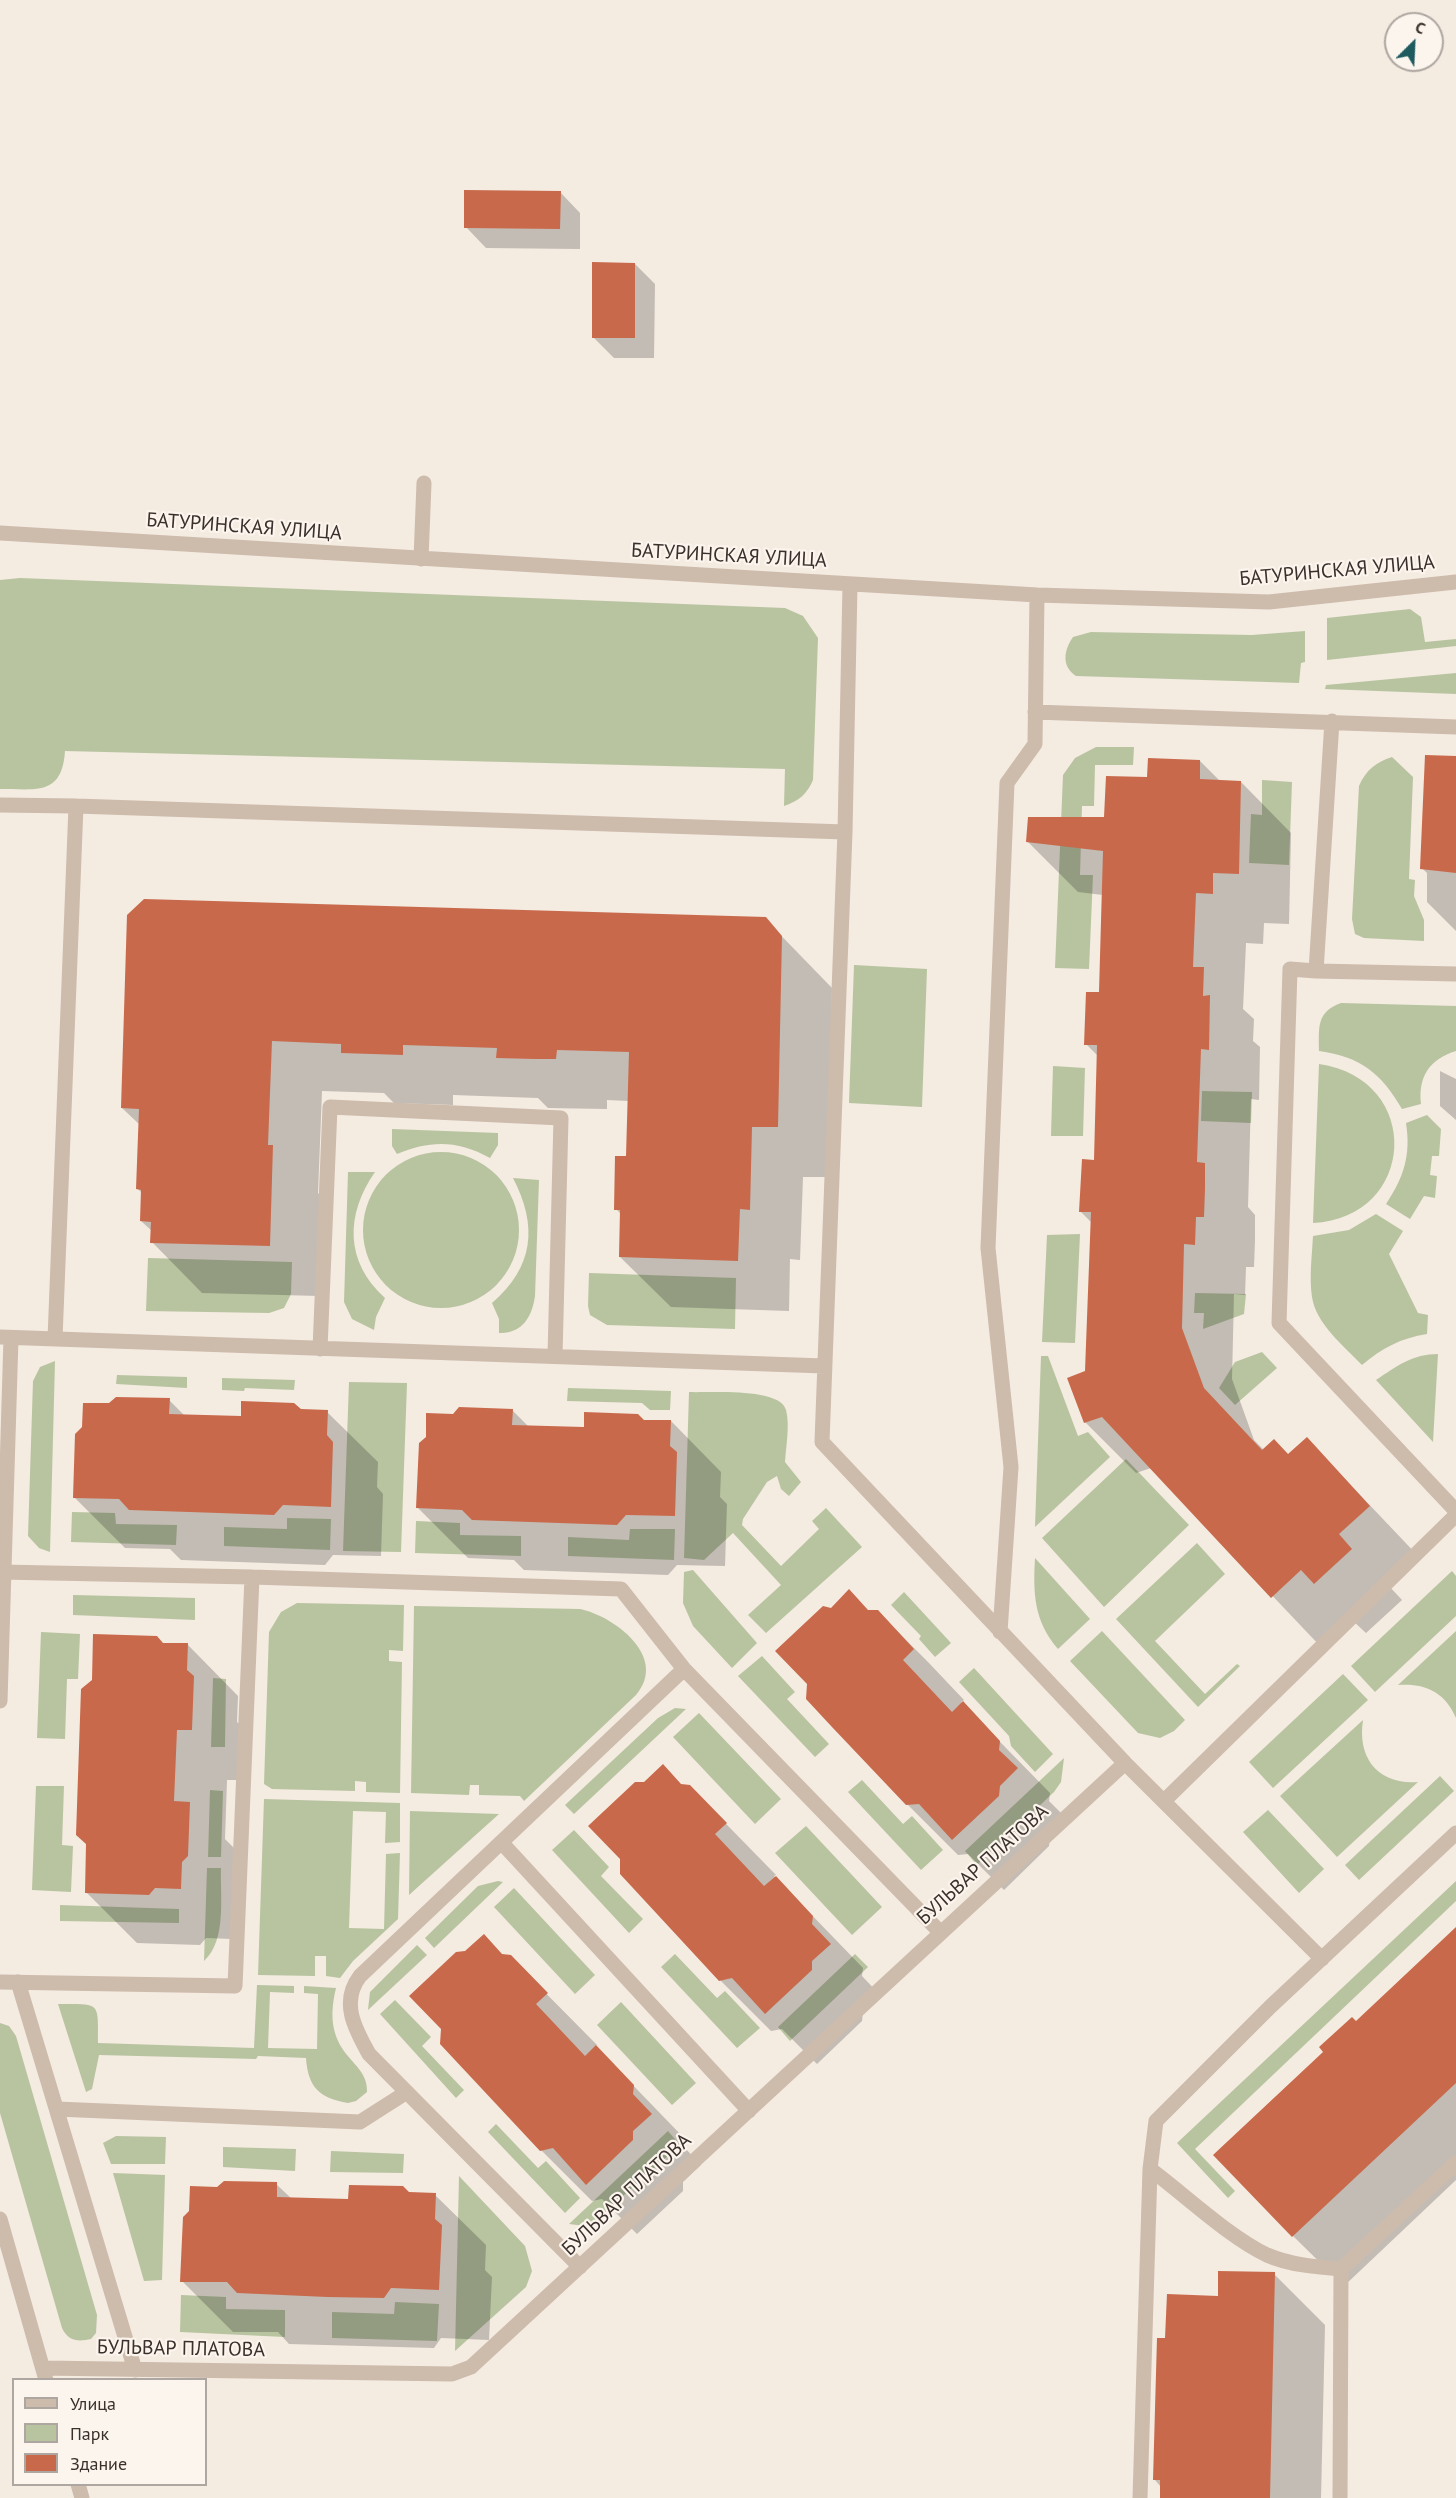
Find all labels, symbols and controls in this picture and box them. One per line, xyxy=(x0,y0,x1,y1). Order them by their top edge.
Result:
north arrow xyxy=(1384,12,1444,72)
text: С xyxy=(1412,16,1429,38)
street label: БАТУРИНСКАЯ УЛИЦА xyxy=(145,508,343,546)
street label: БАТУРИНСКАЯ УЛИЦА xyxy=(631,539,827,573)
street label: БАТУРИНСКАЯ УЛИЦА xyxy=(1238,551,1436,591)
street label: БУЛЬВАР ПЛАТОВА xyxy=(912,1800,1054,1930)
street label: БУЛЬВАР ПЛАТОВА xyxy=(557,2129,697,2261)
street label: БУЛЬВАР ПЛАТОВА xyxy=(97,2336,265,2362)
legend xyxy=(12,2378,207,2486)
text: Улица xyxy=(70,2392,116,2415)
text: Парк xyxy=(70,2422,109,2445)
text: Здание xyxy=(70,2452,127,2475)

